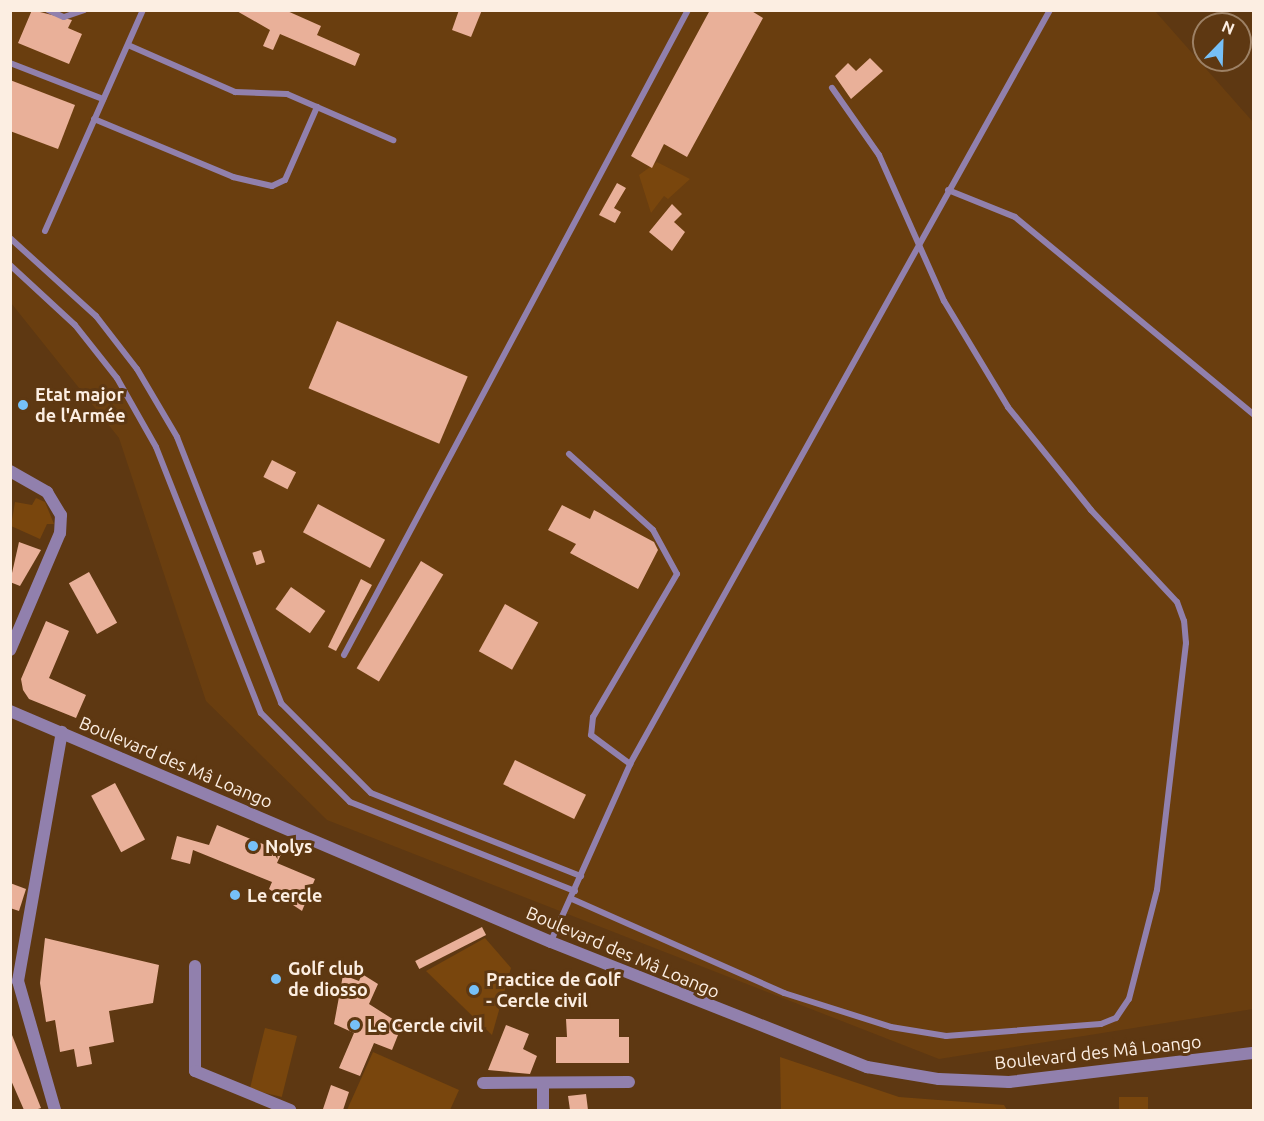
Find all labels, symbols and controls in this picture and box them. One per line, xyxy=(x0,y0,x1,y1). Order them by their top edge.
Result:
north arrow xyxy=(1192,12,1252,72)
text: N xyxy=(1219,17,1237,38)
place label: Etat major de l'Armée xyxy=(35,384,126,426)
marker: Etat major de l'Armée xyxy=(16,398,30,412)
street label: Boulevard des Mâ Loango xyxy=(76,711,276,813)
place label: Nolys xyxy=(265,835,313,857)
marker: Nolys xyxy=(246,839,260,853)
place label: Le cercle xyxy=(247,884,322,906)
marker: Le cercle xyxy=(228,888,242,902)
street label: Boulevard des Mâ Loango xyxy=(523,901,723,1003)
place label: Golf club de diosso xyxy=(288,958,368,1000)
place label: Practice de Golf - Cercle civil xyxy=(486,969,621,1012)
marker: Golf club de diosso xyxy=(269,972,283,986)
marker: Practice de Golf - Cercle civil xyxy=(467,983,481,997)
place label: Le Cercle civil xyxy=(367,1014,483,1036)
marker: Le Cercle civil xyxy=(348,1018,362,1032)
street label: Boulevard des Mâ Loango xyxy=(993,1030,1203,1074)

